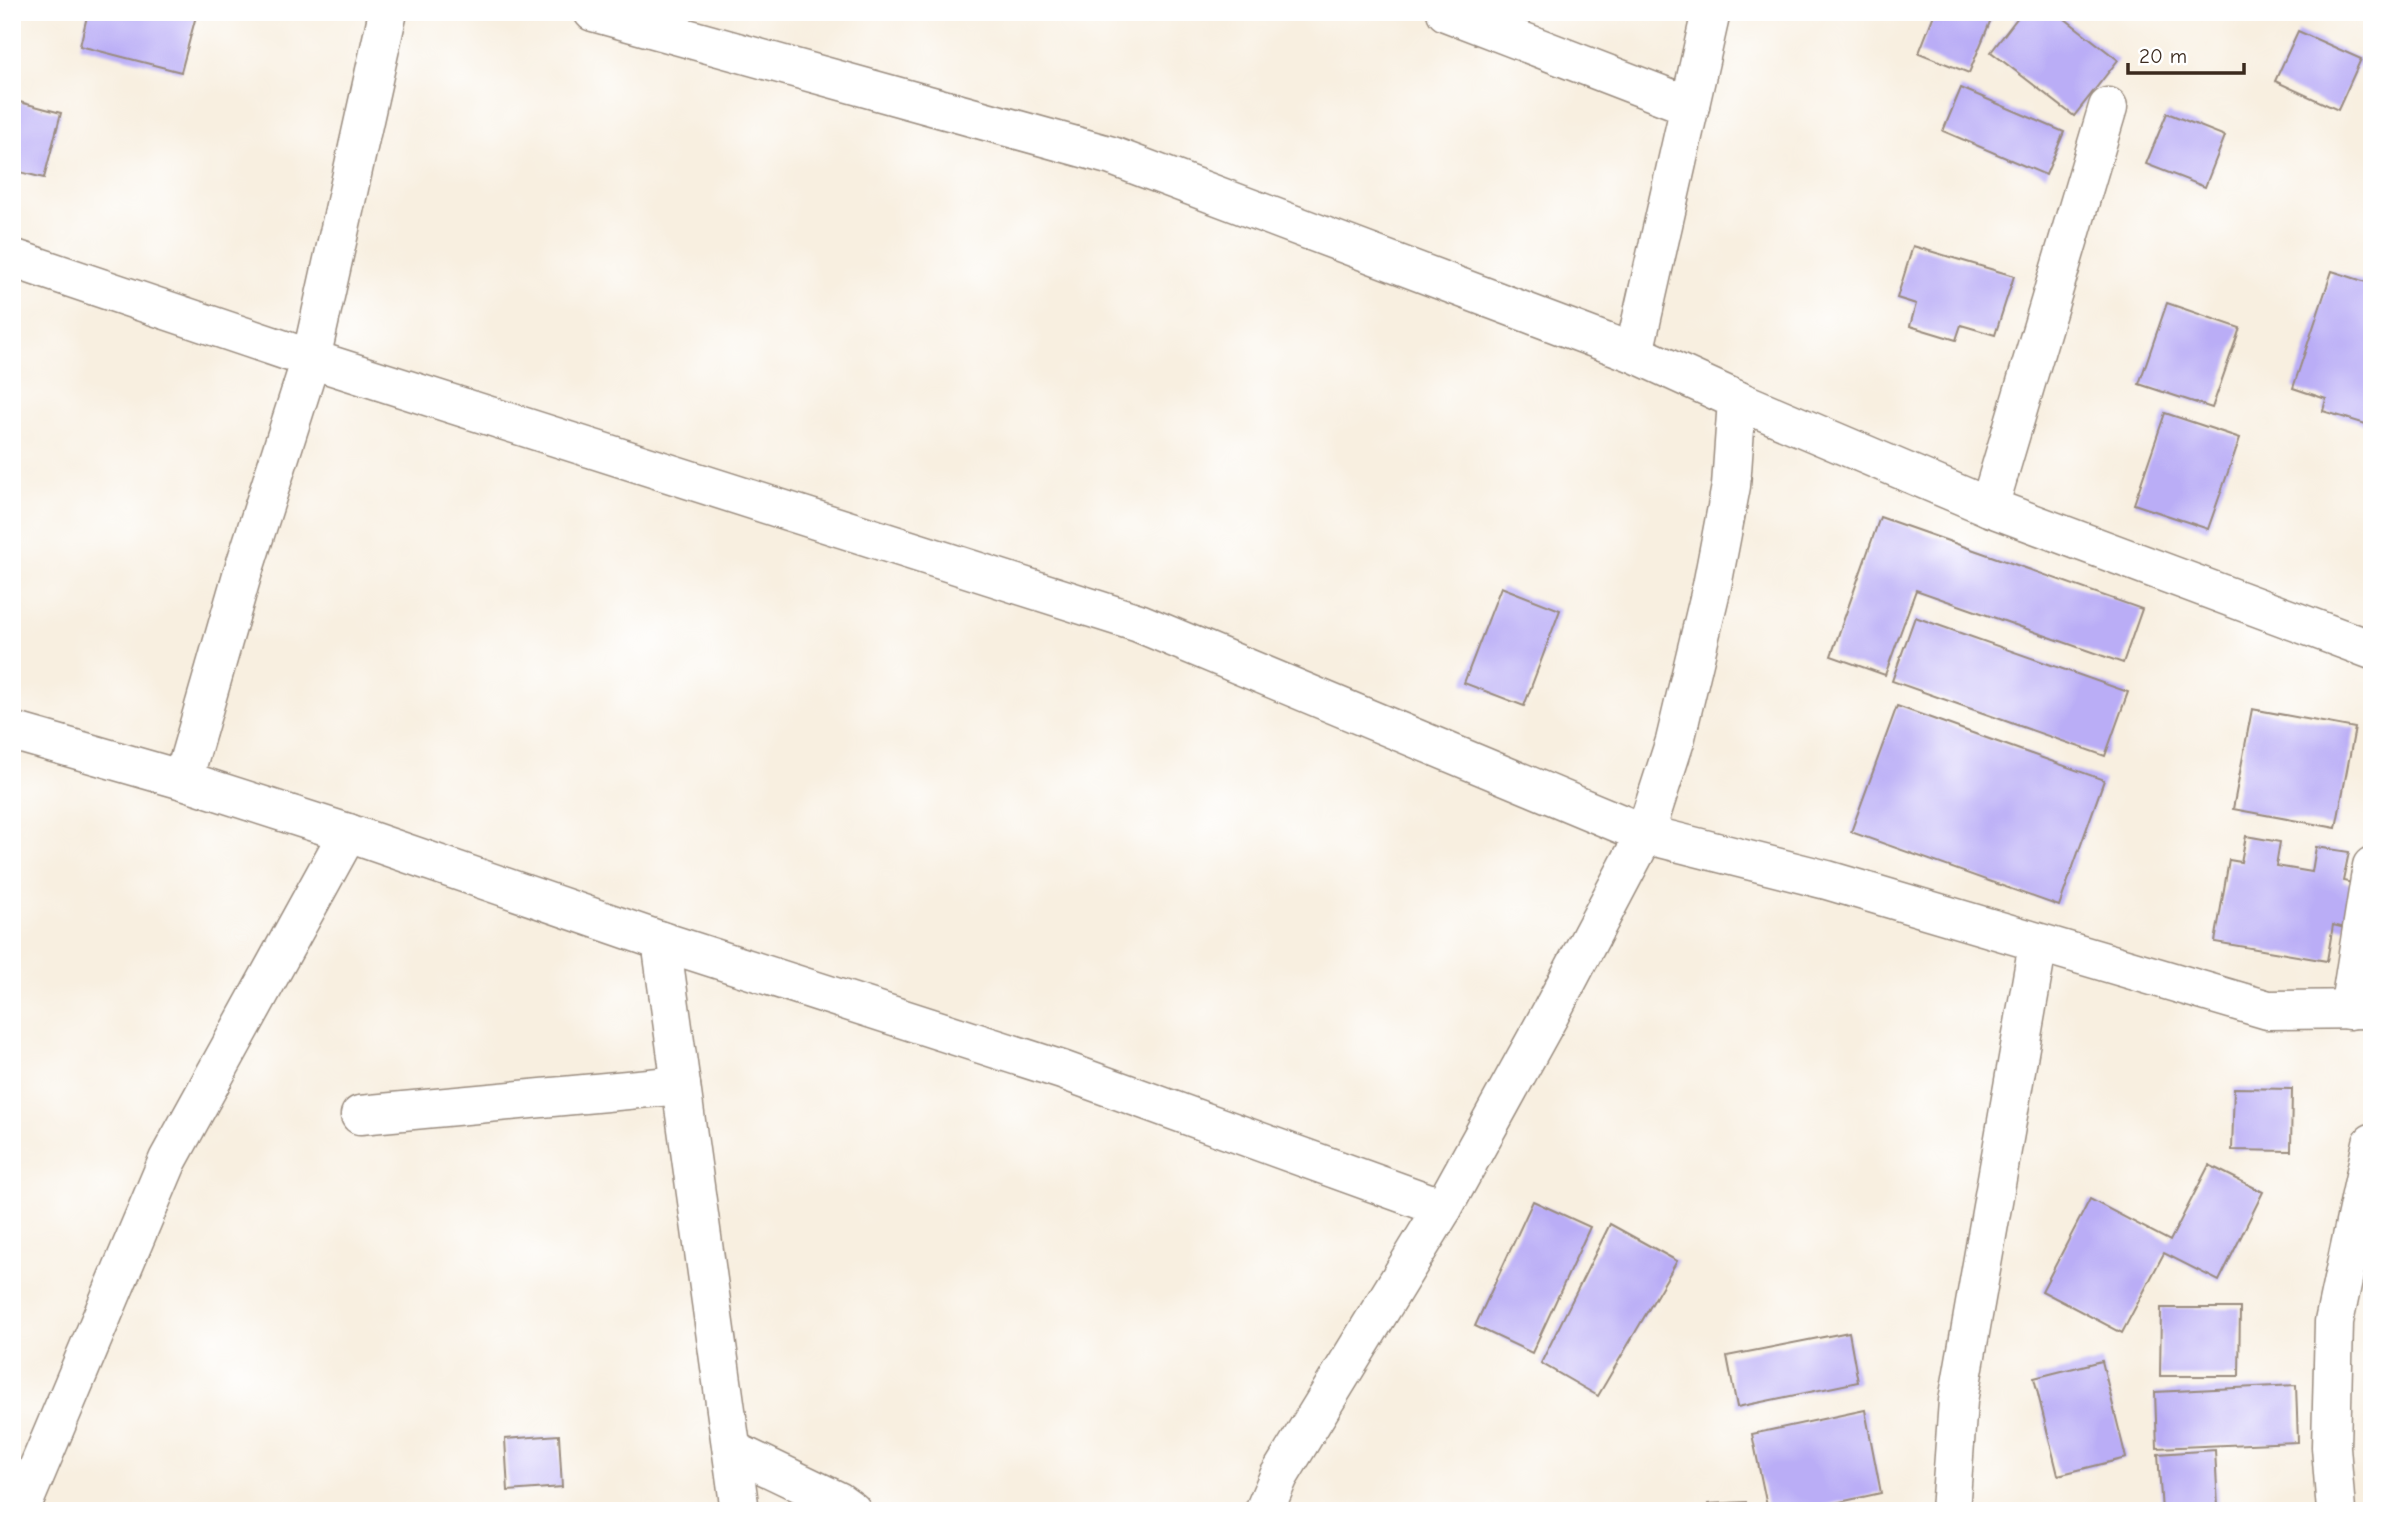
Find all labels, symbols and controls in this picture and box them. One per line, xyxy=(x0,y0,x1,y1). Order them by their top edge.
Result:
scale bar xyxy=(2128,32,2244,76)
text: 20 m xyxy=(2139,44,2187,68)

